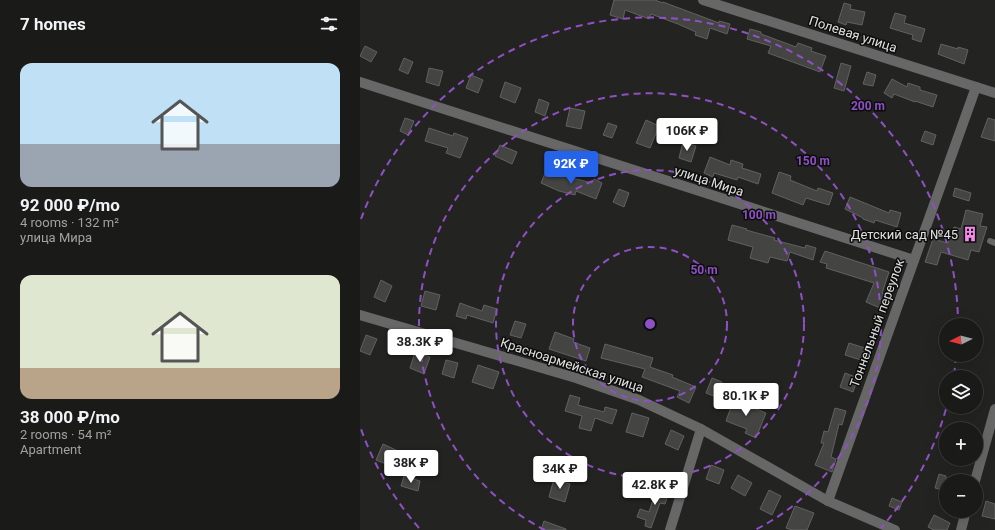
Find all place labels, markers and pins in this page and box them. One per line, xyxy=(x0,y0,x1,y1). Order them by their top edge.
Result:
pin: 106K ₽ xyxy=(654,118,720,152)
pin: 92K ₽ xyxy=(543,151,599,185)
building icon: Детский сад №45 xyxy=(961,225,979,243)
place label: Детский сад №45 xyxy=(851,227,958,242)
centre of rings xyxy=(643,317,657,331)
pin: 38.3K ₽ xyxy=(383,329,457,363)
pin: 80.1K ₽ xyxy=(709,383,783,417)
pin: 38K ₽ xyxy=(383,450,439,484)
pin: 34K ₽ xyxy=(532,456,588,490)
pin: 42.8K ₽ xyxy=(618,472,692,506)

